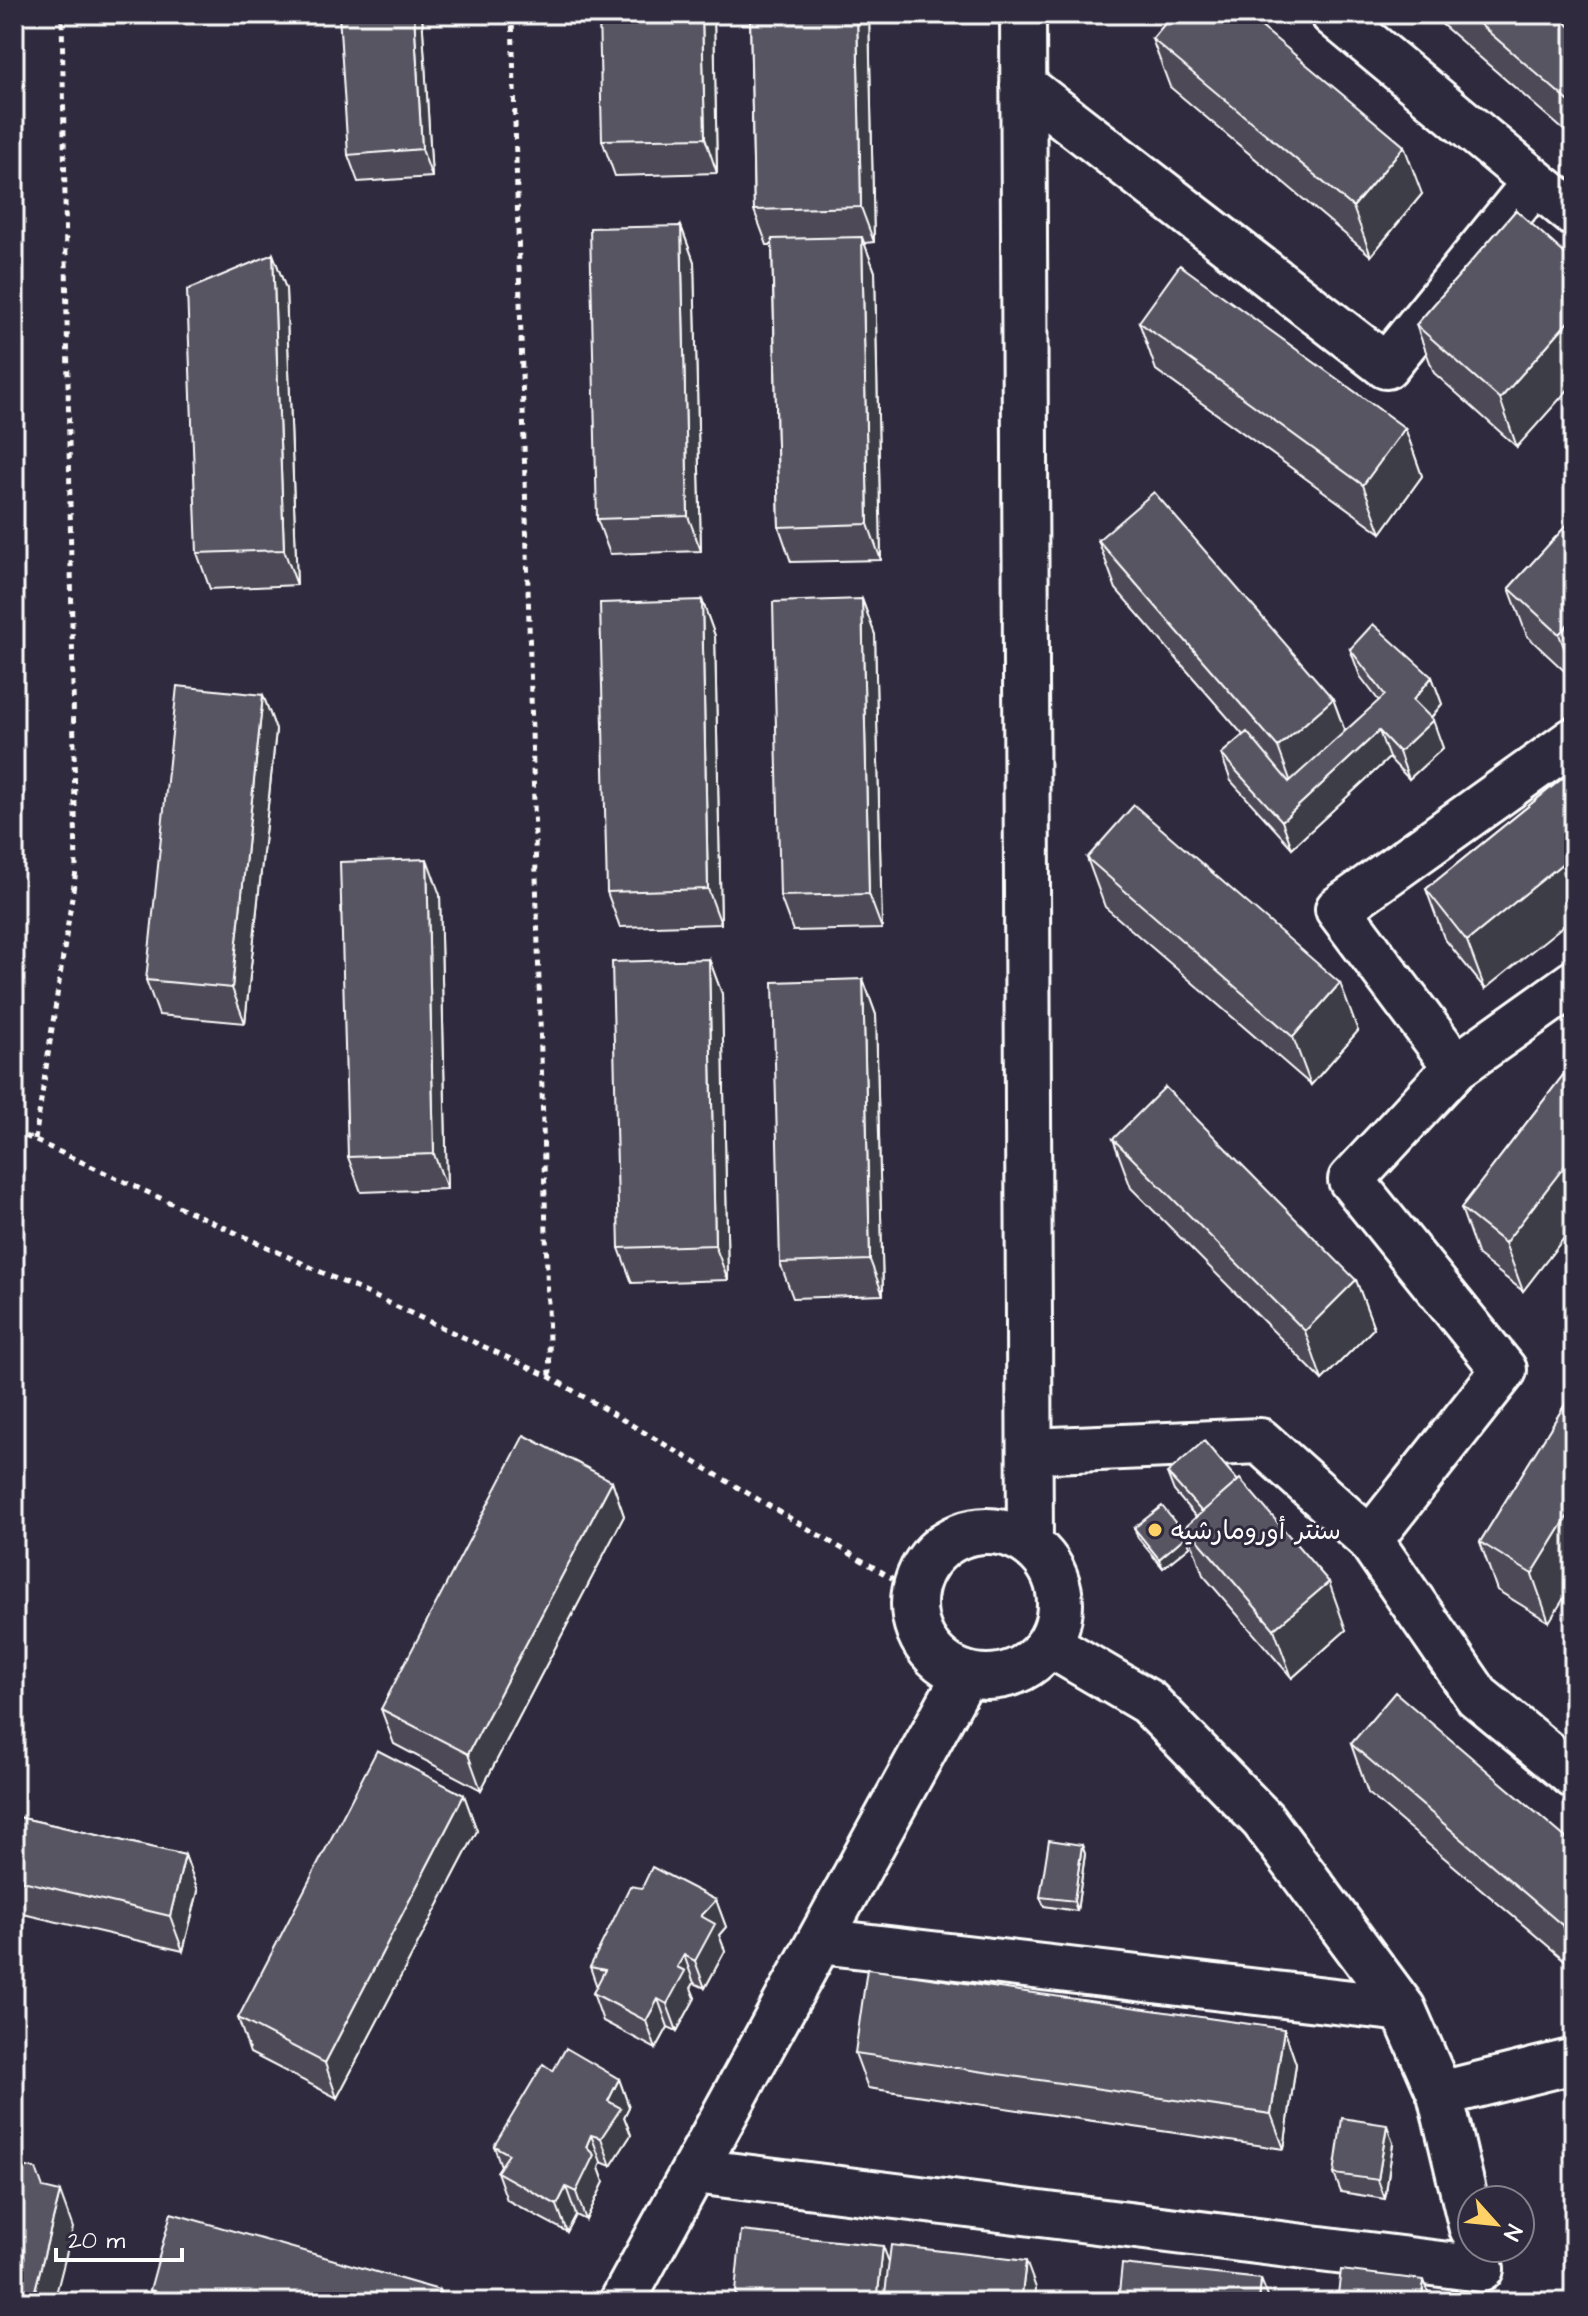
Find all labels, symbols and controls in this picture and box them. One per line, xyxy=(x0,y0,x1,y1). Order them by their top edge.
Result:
place label: سنتر أورومارشيه xyxy=(1171,1513,1341,1549)
marker: سنتر أورومارشيه xyxy=(1146,1521,1164,1539)
north arrow xyxy=(1456,2184,1536,2264)
scale bar xyxy=(56,2212,182,2262)
text: N xyxy=(1495,2219,1529,2246)
text: 20 m xyxy=(68,2224,125,2258)

